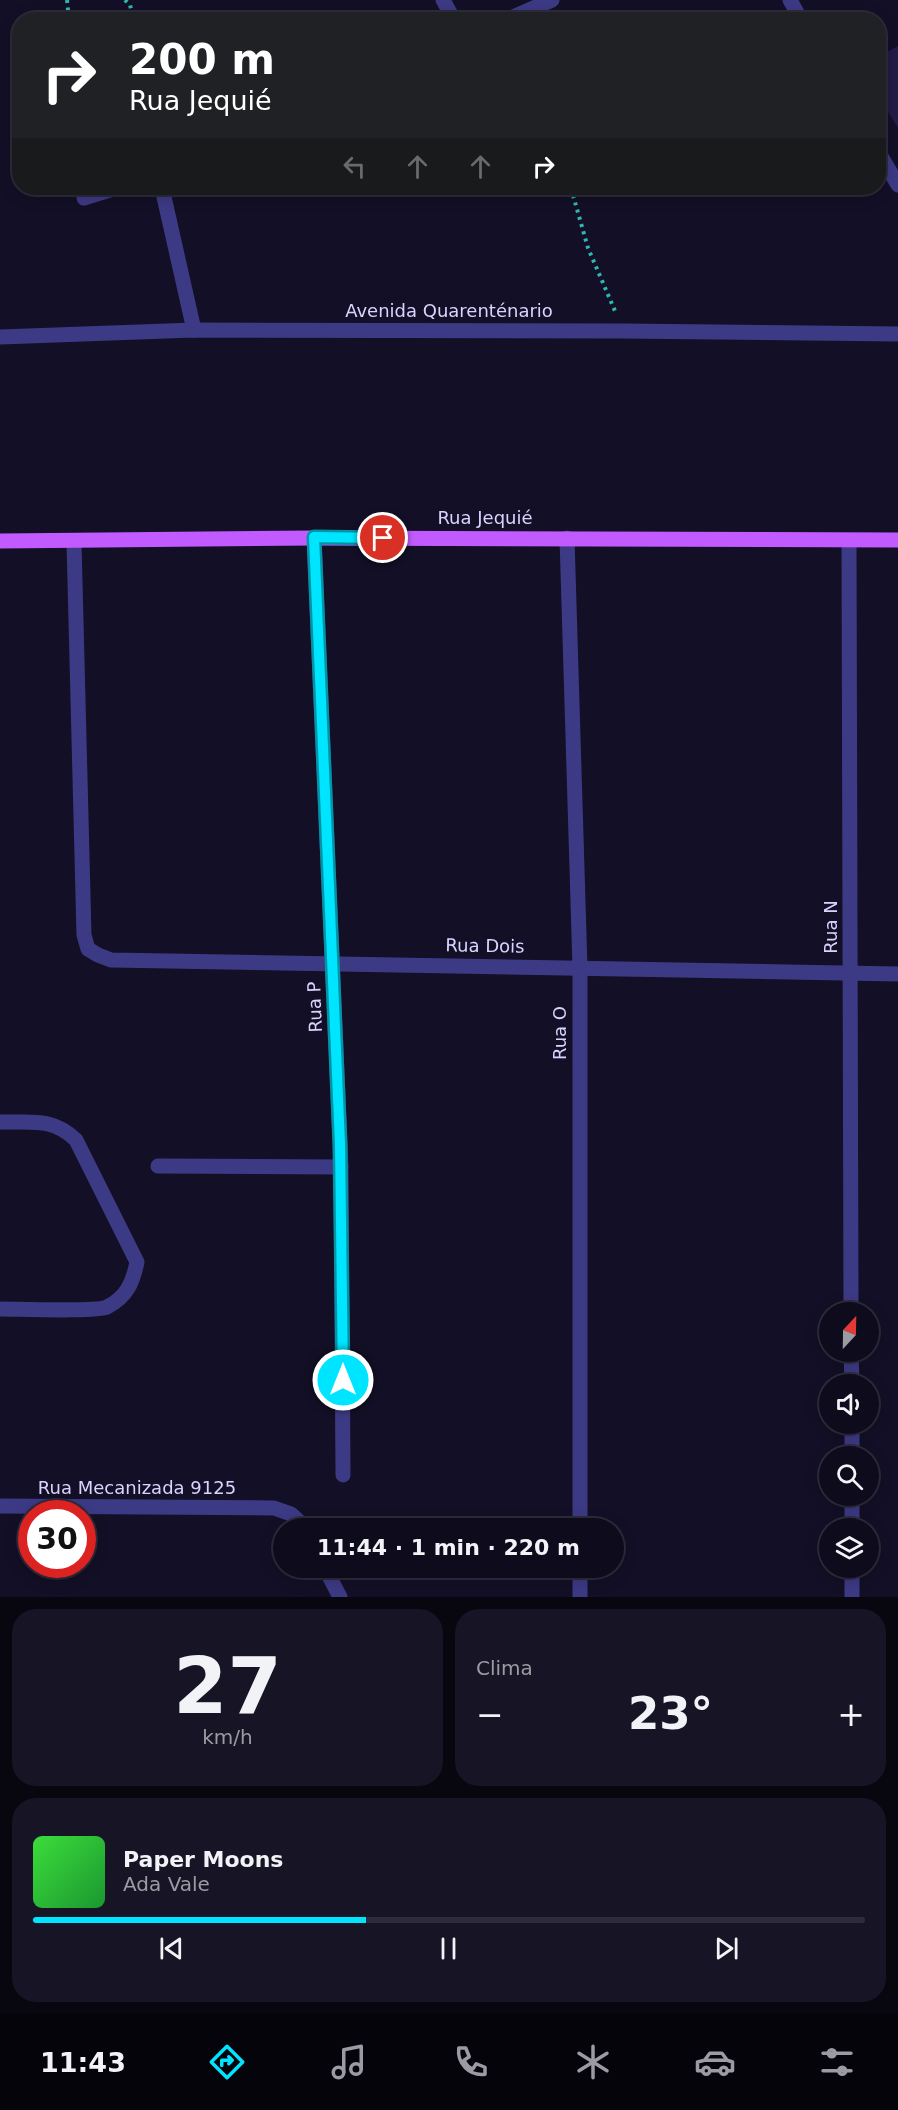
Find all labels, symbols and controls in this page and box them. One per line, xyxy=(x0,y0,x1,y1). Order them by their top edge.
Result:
text: 200 m xyxy=(129,35,275,84)
icon: right xyxy=(30,36,108,114)
text: Rua Jequié xyxy=(129,85,272,116)
icon: left xyxy=(338,150,371,183)
icon: ahead xyxy=(401,150,434,183)
icon: ahead xyxy=(464,150,497,183)
icon: right xyxy=(527,150,560,183)
street label: Avenida Quarenténario xyxy=(345,300,553,321)
street label: Rua Jequié xyxy=(437,507,533,528)
pin xyxy=(357,512,408,563)
icon: arrive xyxy=(366,521,399,554)
street label: Rua N xyxy=(820,900,841,954)
street label: Rua Dois xyxy=(445,934,525,957)
street label: Rua P xyxy=(303,981,326,1033)
street label: Rua O xyxy=(549,1006,570,1060)
north arrow xyxy=(819,1302,879,1362)
map controls xyxy=(819,1302,879,1578)
position arrow xyxy=(311,1348,375,1412)
button: sound xyxy=(819,1374,879,1434)
button: search xyxy=(819,1446,879,1506)
street label: Rua Mecanizada 9125 xyxy=(38,1477,236,1498)
speed limit sign: 30 xyxy=(18,1500,96,1578)
button: layers xyxy=(819,1518,879,1578)
text: 11:44 · 1 min · 220 m xyxy=(317,1535,580,1560)
text: 27 xyxy=(173,1641,282,1731)
text: Clima xyxy=(476,1656,533,1680)
text: 23° xyxy=(628,1687,713,1740)
text: − xyxy=(476,1695,504,1734)
text: + xyxy=(837,1695,865,1734)
text: km/h xyxy=(202,1725,253,1749)
text: Paper Moons xyxy=(123,1847,283,1872)
text: Ada Vale xyxy=(123,1872,210,1896)
icon: previous xyxy=(155,1932,188,1965)
icon: pause xyxy=(432,1932,465,1965)
icon: next xyxy=(710,1932,743,1965)
icon: directions xyxy=(206,2041,248,2083)
icon: music xyxy=(328,2041,370,2083)
icon: phone xyxy=(450,2041,492,2083)
icon: climate xyxy=(572,2041,614,2083)
icon: car xyxy=(694,2041,736,2083)
icon: filters xyxy=(816,2041,858,2083)
text: 11:43 xyxy=(40,2047,126,2078)

